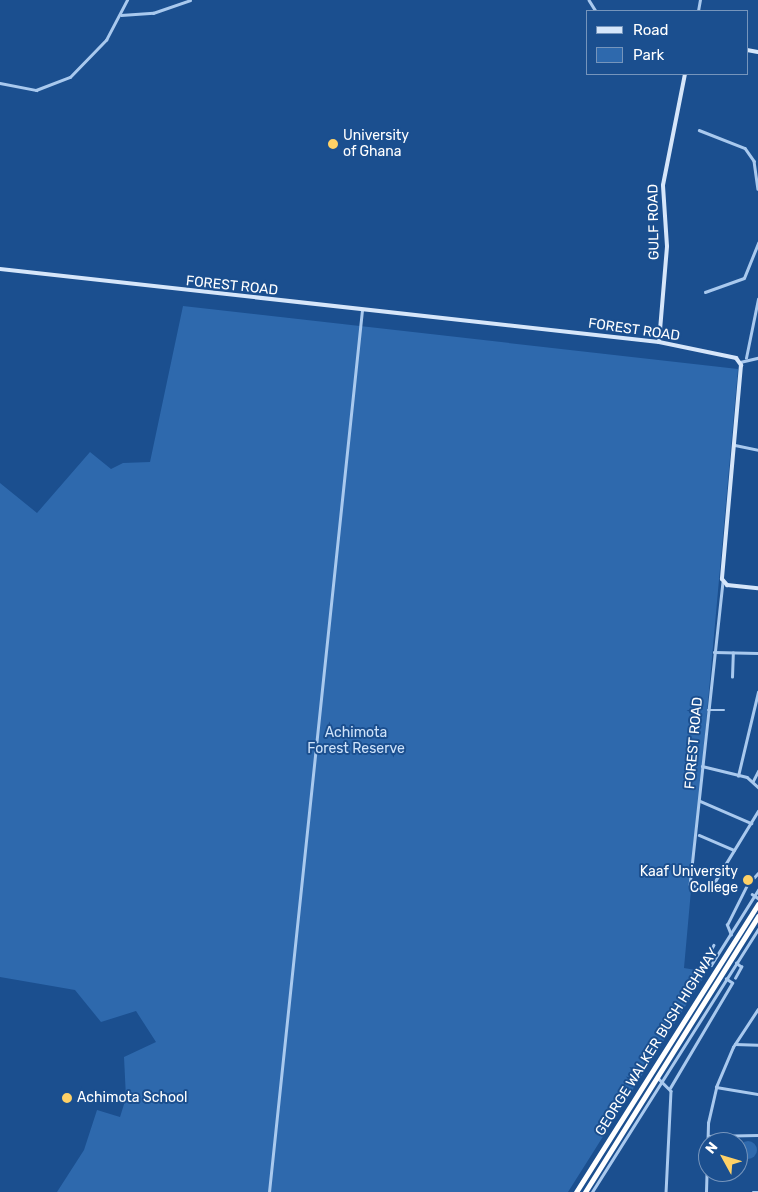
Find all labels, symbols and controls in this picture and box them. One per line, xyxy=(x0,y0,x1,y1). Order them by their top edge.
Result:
legend xyxy=(586,10,748,75)
text: Road xyxy=(633,21,669,39)
text: Park xyxy=(633,46,664,64)
place label: University of Ghana xyxy=(343,128,409,160)
marker: University of Ghana xyxy=(327,138,339,150)
street label: GULF ROAD xyxy=(645,184,663,260)
street label: FOREST ROAD xyxy=(185,273,279,299)
street label: FOREST ROAD xyxy=(587,315,681,345)
street label: FOREST ROAD xyxy=(682,696,706,790)
park label: Achimota Forest Reserve xyxy=(307,725,405,758)
place label: Kaaf University College xyxy=(639,864,738,896)
marker: Kaaf University College xyxy=(742,874,754,886)
street label: GEORGE WALKER BUSH HIGHWAY xyxy=(592,945,722,1139)
place label: Achimota School xyxy=(77,1090,187,1106)
marker: Achimota School xyxy=(61,1092,73,1104)
north arrow xyxy=(698,1132,748,1182)
text: N xyxy=(702,1139,722,1157)

